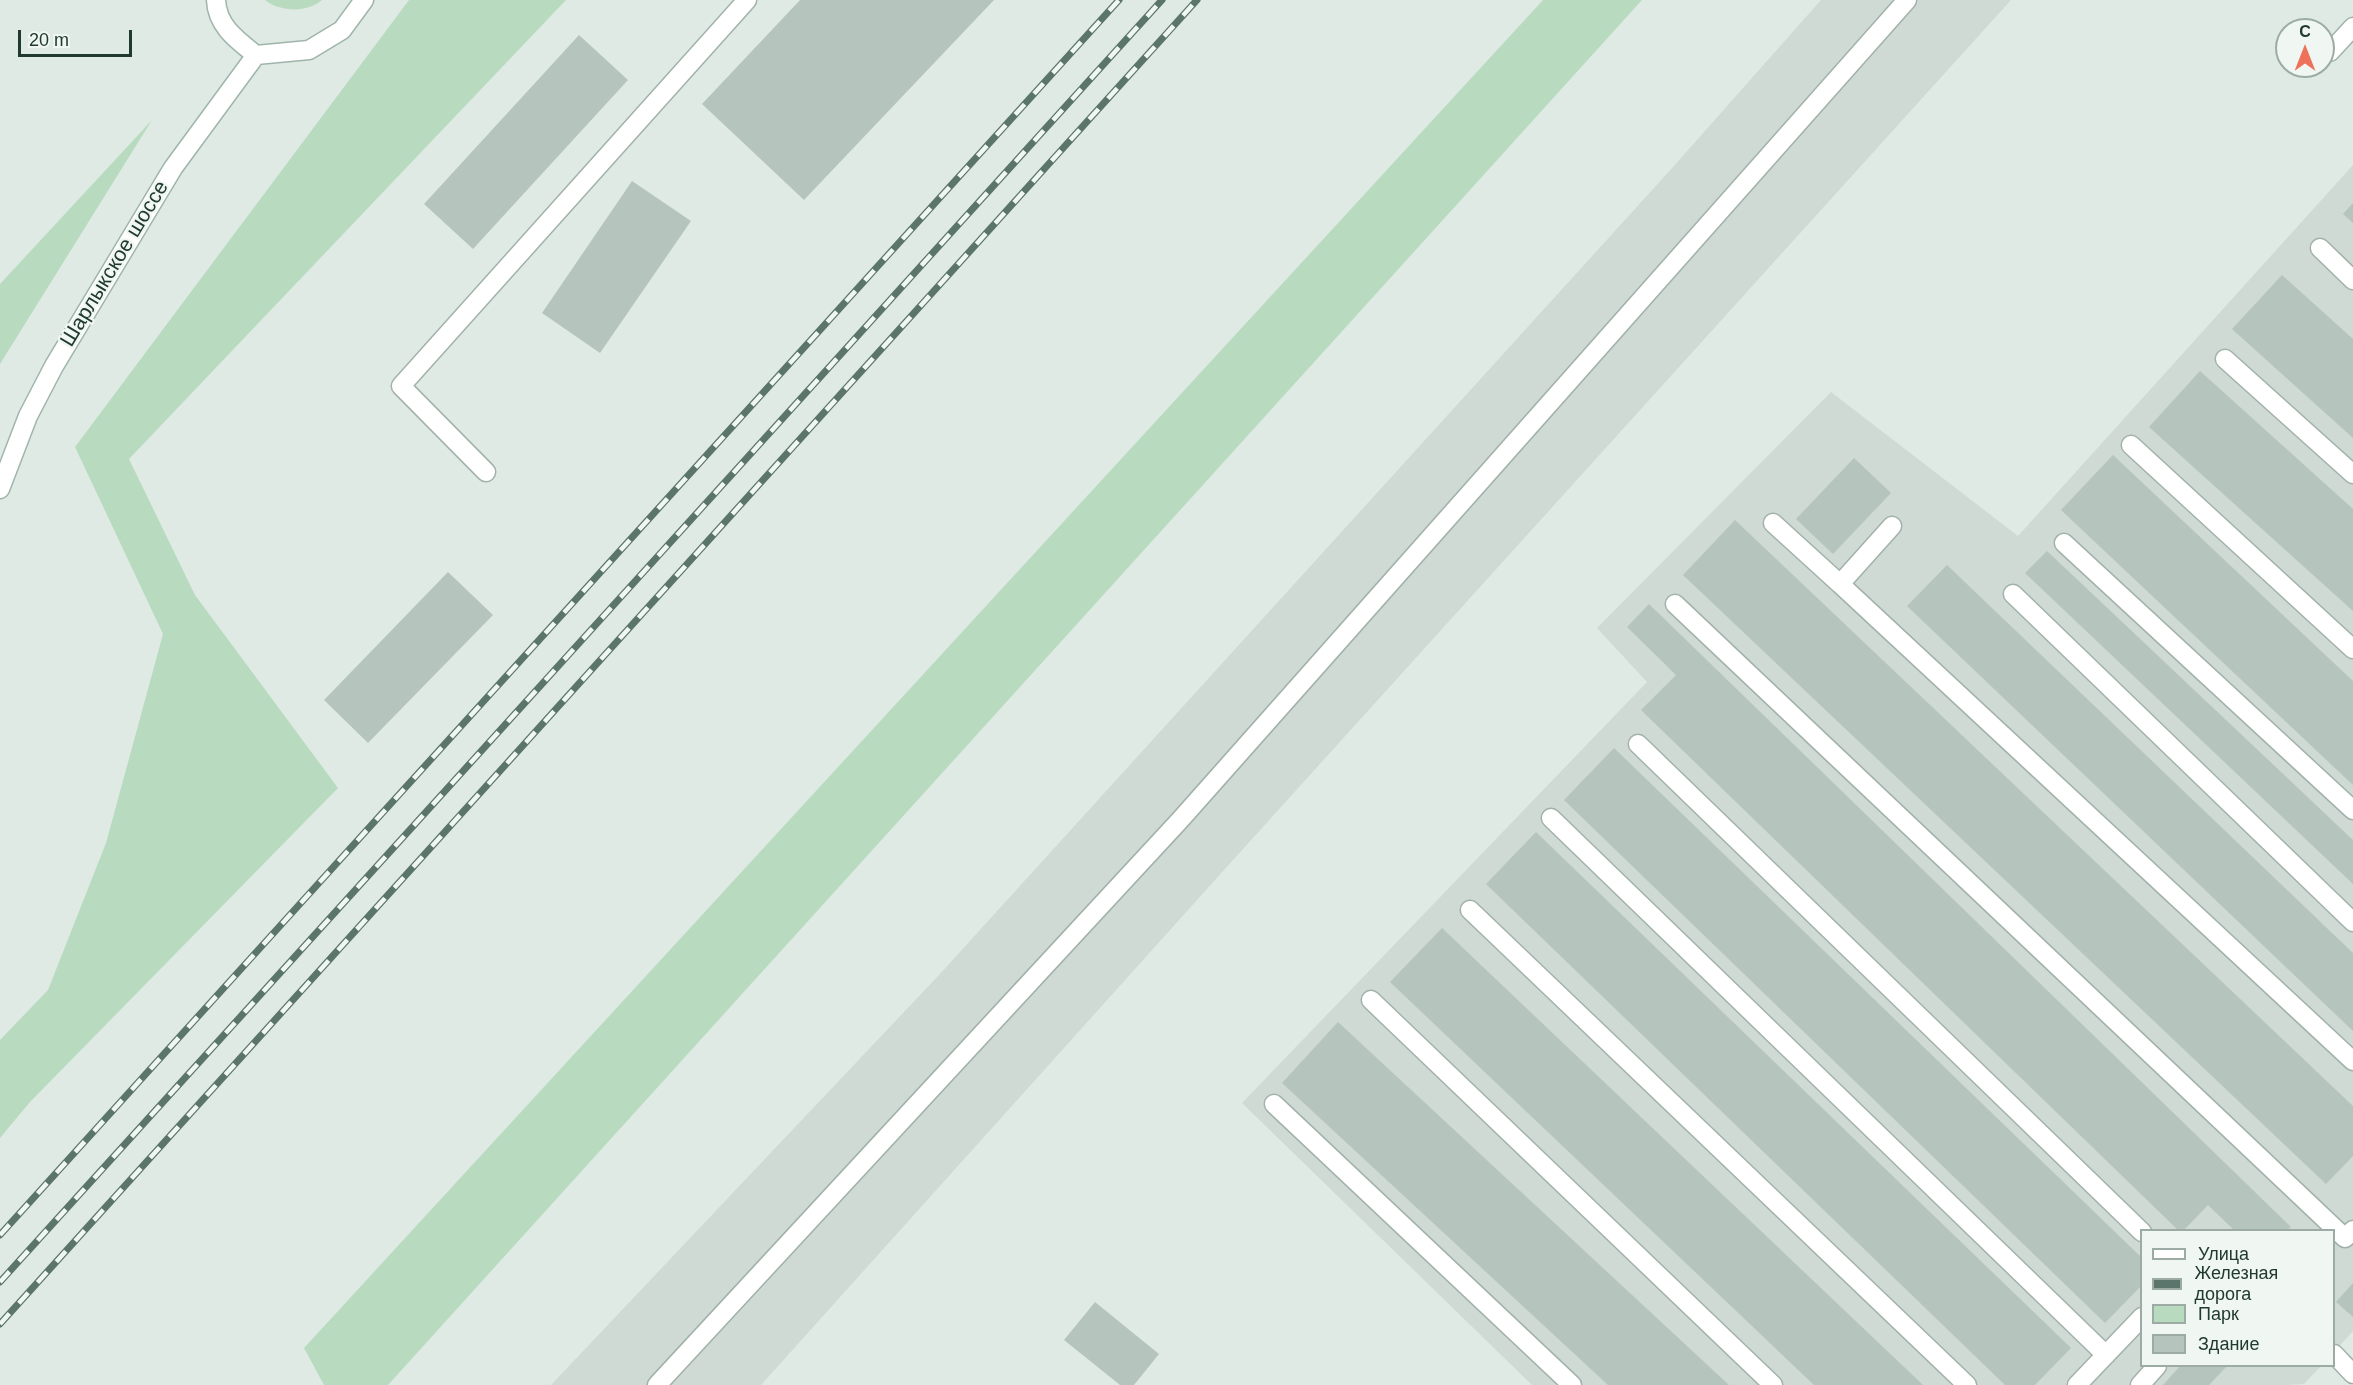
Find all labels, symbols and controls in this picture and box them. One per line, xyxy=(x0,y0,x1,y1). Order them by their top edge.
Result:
scale bar xyxy=(21,18,135,56)
north arrow xyxy=(2275,18,2335,78)
text: С xyxy=(2299,23,2311,40)
text: 20 m xyxy=(29,30,69,50)
street label: Шарлыкское шоссе xyxy=(56,177,174,351)
legend xyxy=(2140,1229,2335,1367)
text: Улица xyxy=(2198,1244,2249,1264)
text: Железная дорога xyxy=(2194,1263,2278,1304)
text: Парк xyxy=(2198,1304,2239,1324)
text: Здание xyxy=(2198,1334,2259,1354)

